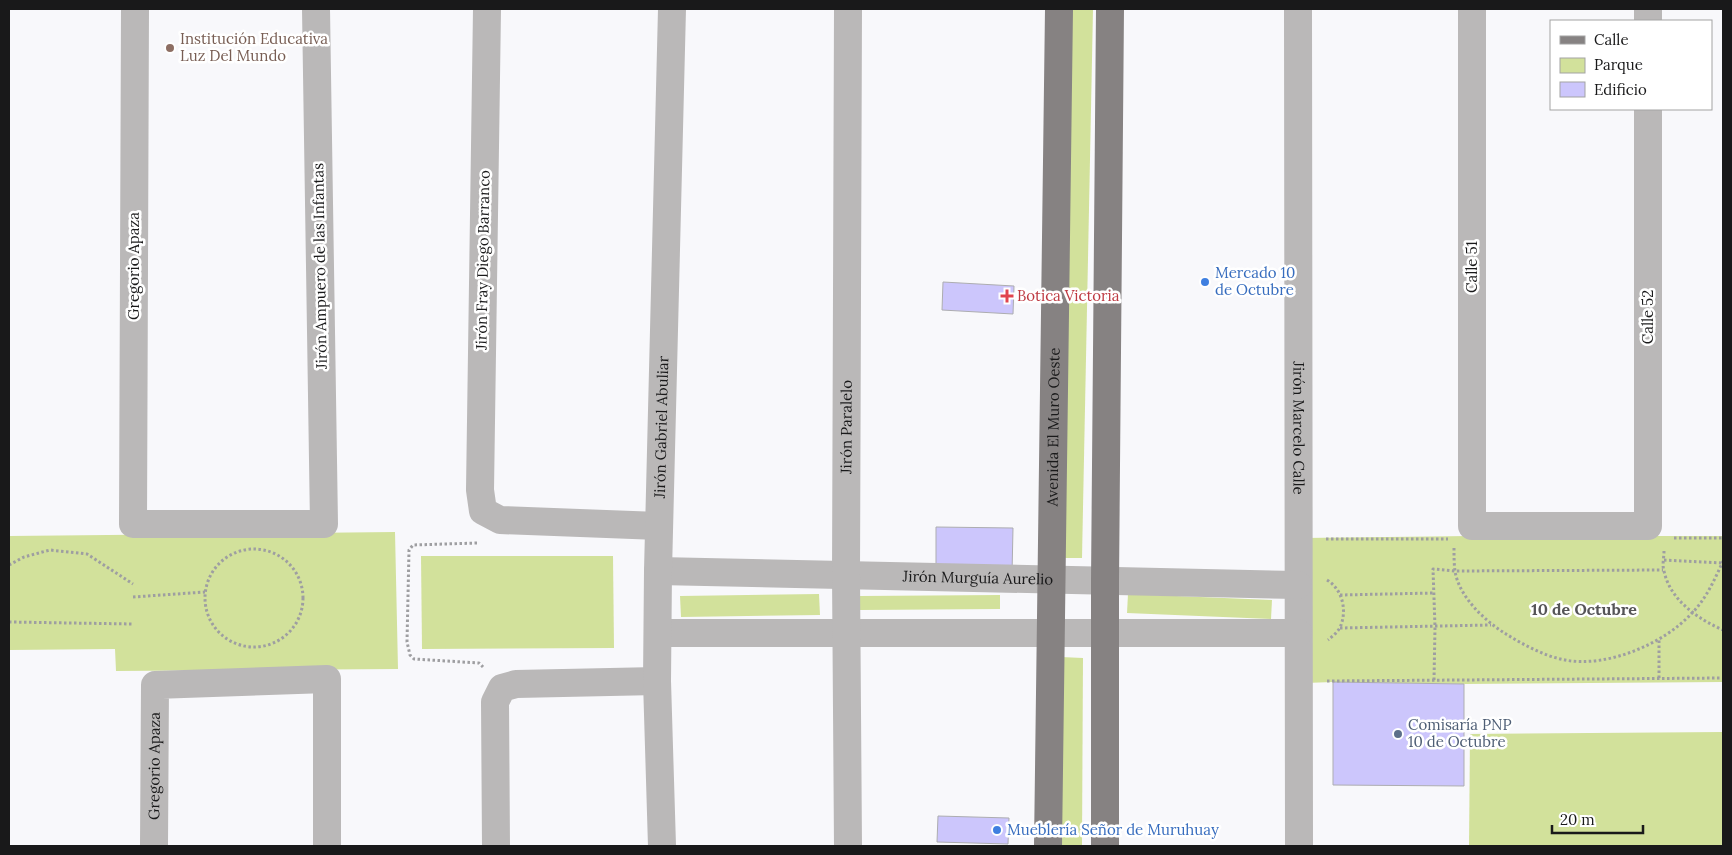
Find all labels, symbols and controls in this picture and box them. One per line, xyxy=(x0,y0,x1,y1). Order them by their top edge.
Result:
legend xyxy=(1550,20,1712,110)
place label: Institución Educativa Luz Del Mundo xyxy=(180,29,328,65)
text: Calle xyxy=(1594,30,1629,49)
marker: Institución Educativa Luz Del Mundo xyxy=(164,42,176,54)
text: Parque xyxy=(1594,55,1643,74)
text: Edificio xyxy=(1594,80,1647,99)
street label: Jirón Ampuero de las Infantas xyxy=(308,163,331,370)
street label: Jirón Fray Diego Barranco xyxy=(471,170,494,351)
street label: Gregorio Apaza xyxy=(124,212,143,320)
street label: Calle 51 xyxy=(1462,241,1481,293)
place label: Mercado 10 de Octubre xyxy=(1215,263,1295,299)
marker: Mercado 10 de Octubre xyxy=(1199,276,1211,288)
place label: Botica Victoria xyxy=(1017,286,1120,305)
marker: Botica Victoria xyxy=(1001,290,1013,302)
street label: Calle 52 xyxy=(1638,290,1657,344)
street label: Avenida El Muro Oeste xyxy=(1042,347,1064,508)
street label: Jirón Gabriel Abuliar xyxy=(650,355,672,500)
street label: Jirón Marcelo Calle xyxy=(1289,360,1309,495)
street label: Jirón Paralelo xyxy=(836,380,856,475)
street label: Jirón Murguía Aurelio xyxy=(902,566,1054,589)
district label: 10 de Octubre xyxy=(1531,599,1637,619)
street label: Gregorio Apaza xyxy=(144,712,164,820)
place label: Comisaría PNP 10 de Octubre xyxy=(1408,715,1512,751)
marker: Comisaría PNP 10 de Octubre xyxy=(1392,728,1404,740)
scale bar xyxy=(1552,802,1643,834)
text: 20 m xyxy=(1560,810,1595,829)
place label: Mueblería Señor de Muruhuay xyxy=(1007,820,1219,839)
marker: Mueblería Señor de Muruhuay xyxy=(991,824,1003,836)

